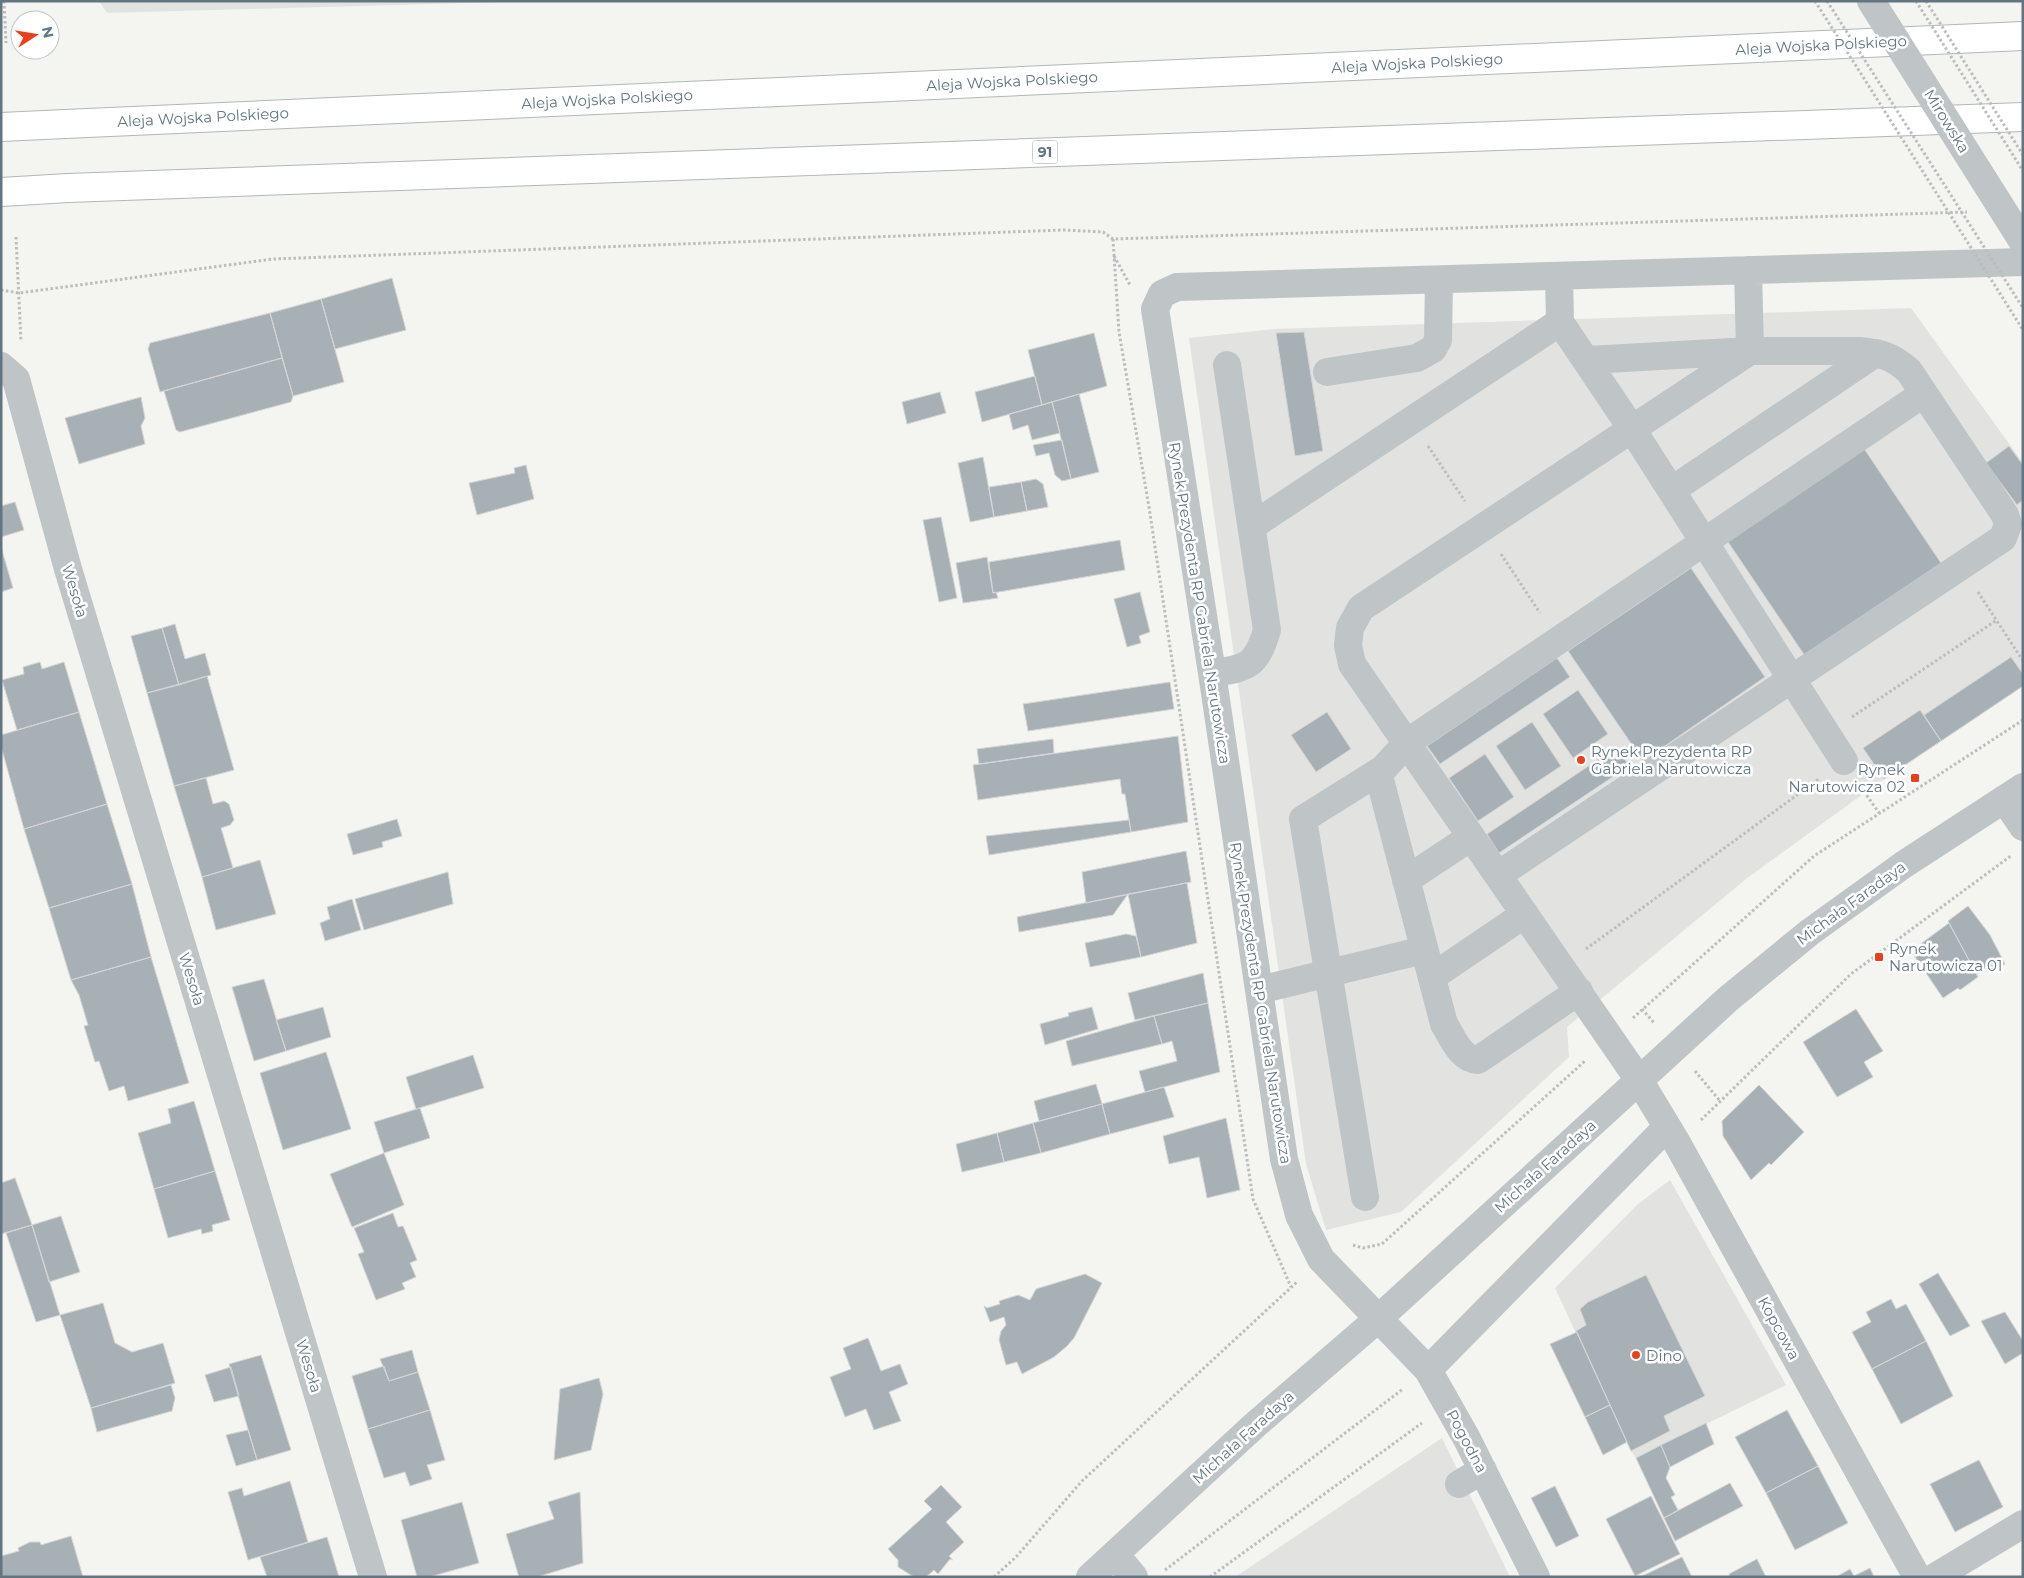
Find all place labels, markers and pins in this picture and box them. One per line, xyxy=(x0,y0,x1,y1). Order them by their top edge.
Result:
place label: Rynek Prezydenta RP Gabriela Narutowicza xyxy=(1591,742,1752,778)
marker: Rynek Prezydenta RP Gabriela Narutowicza xyxy=(1575,754,1587,766)
place label: Rynek Narutowicza 02 xyxy=(1788,760,1905,796)
marker: Rynek Narutowicza 02 xyxy=(1909,772,1921,784)
place label: Rynek Narutowicza 01 xyxy=(1889,939,2002,975)
marker: Rynek Narutowicza 01 xyxy=(1873,951,1885,963)
place label: Dino xyxy=(1646,1346,1682,1365)
marker: Dino xyxy=(1630,1349,1642,1361)

